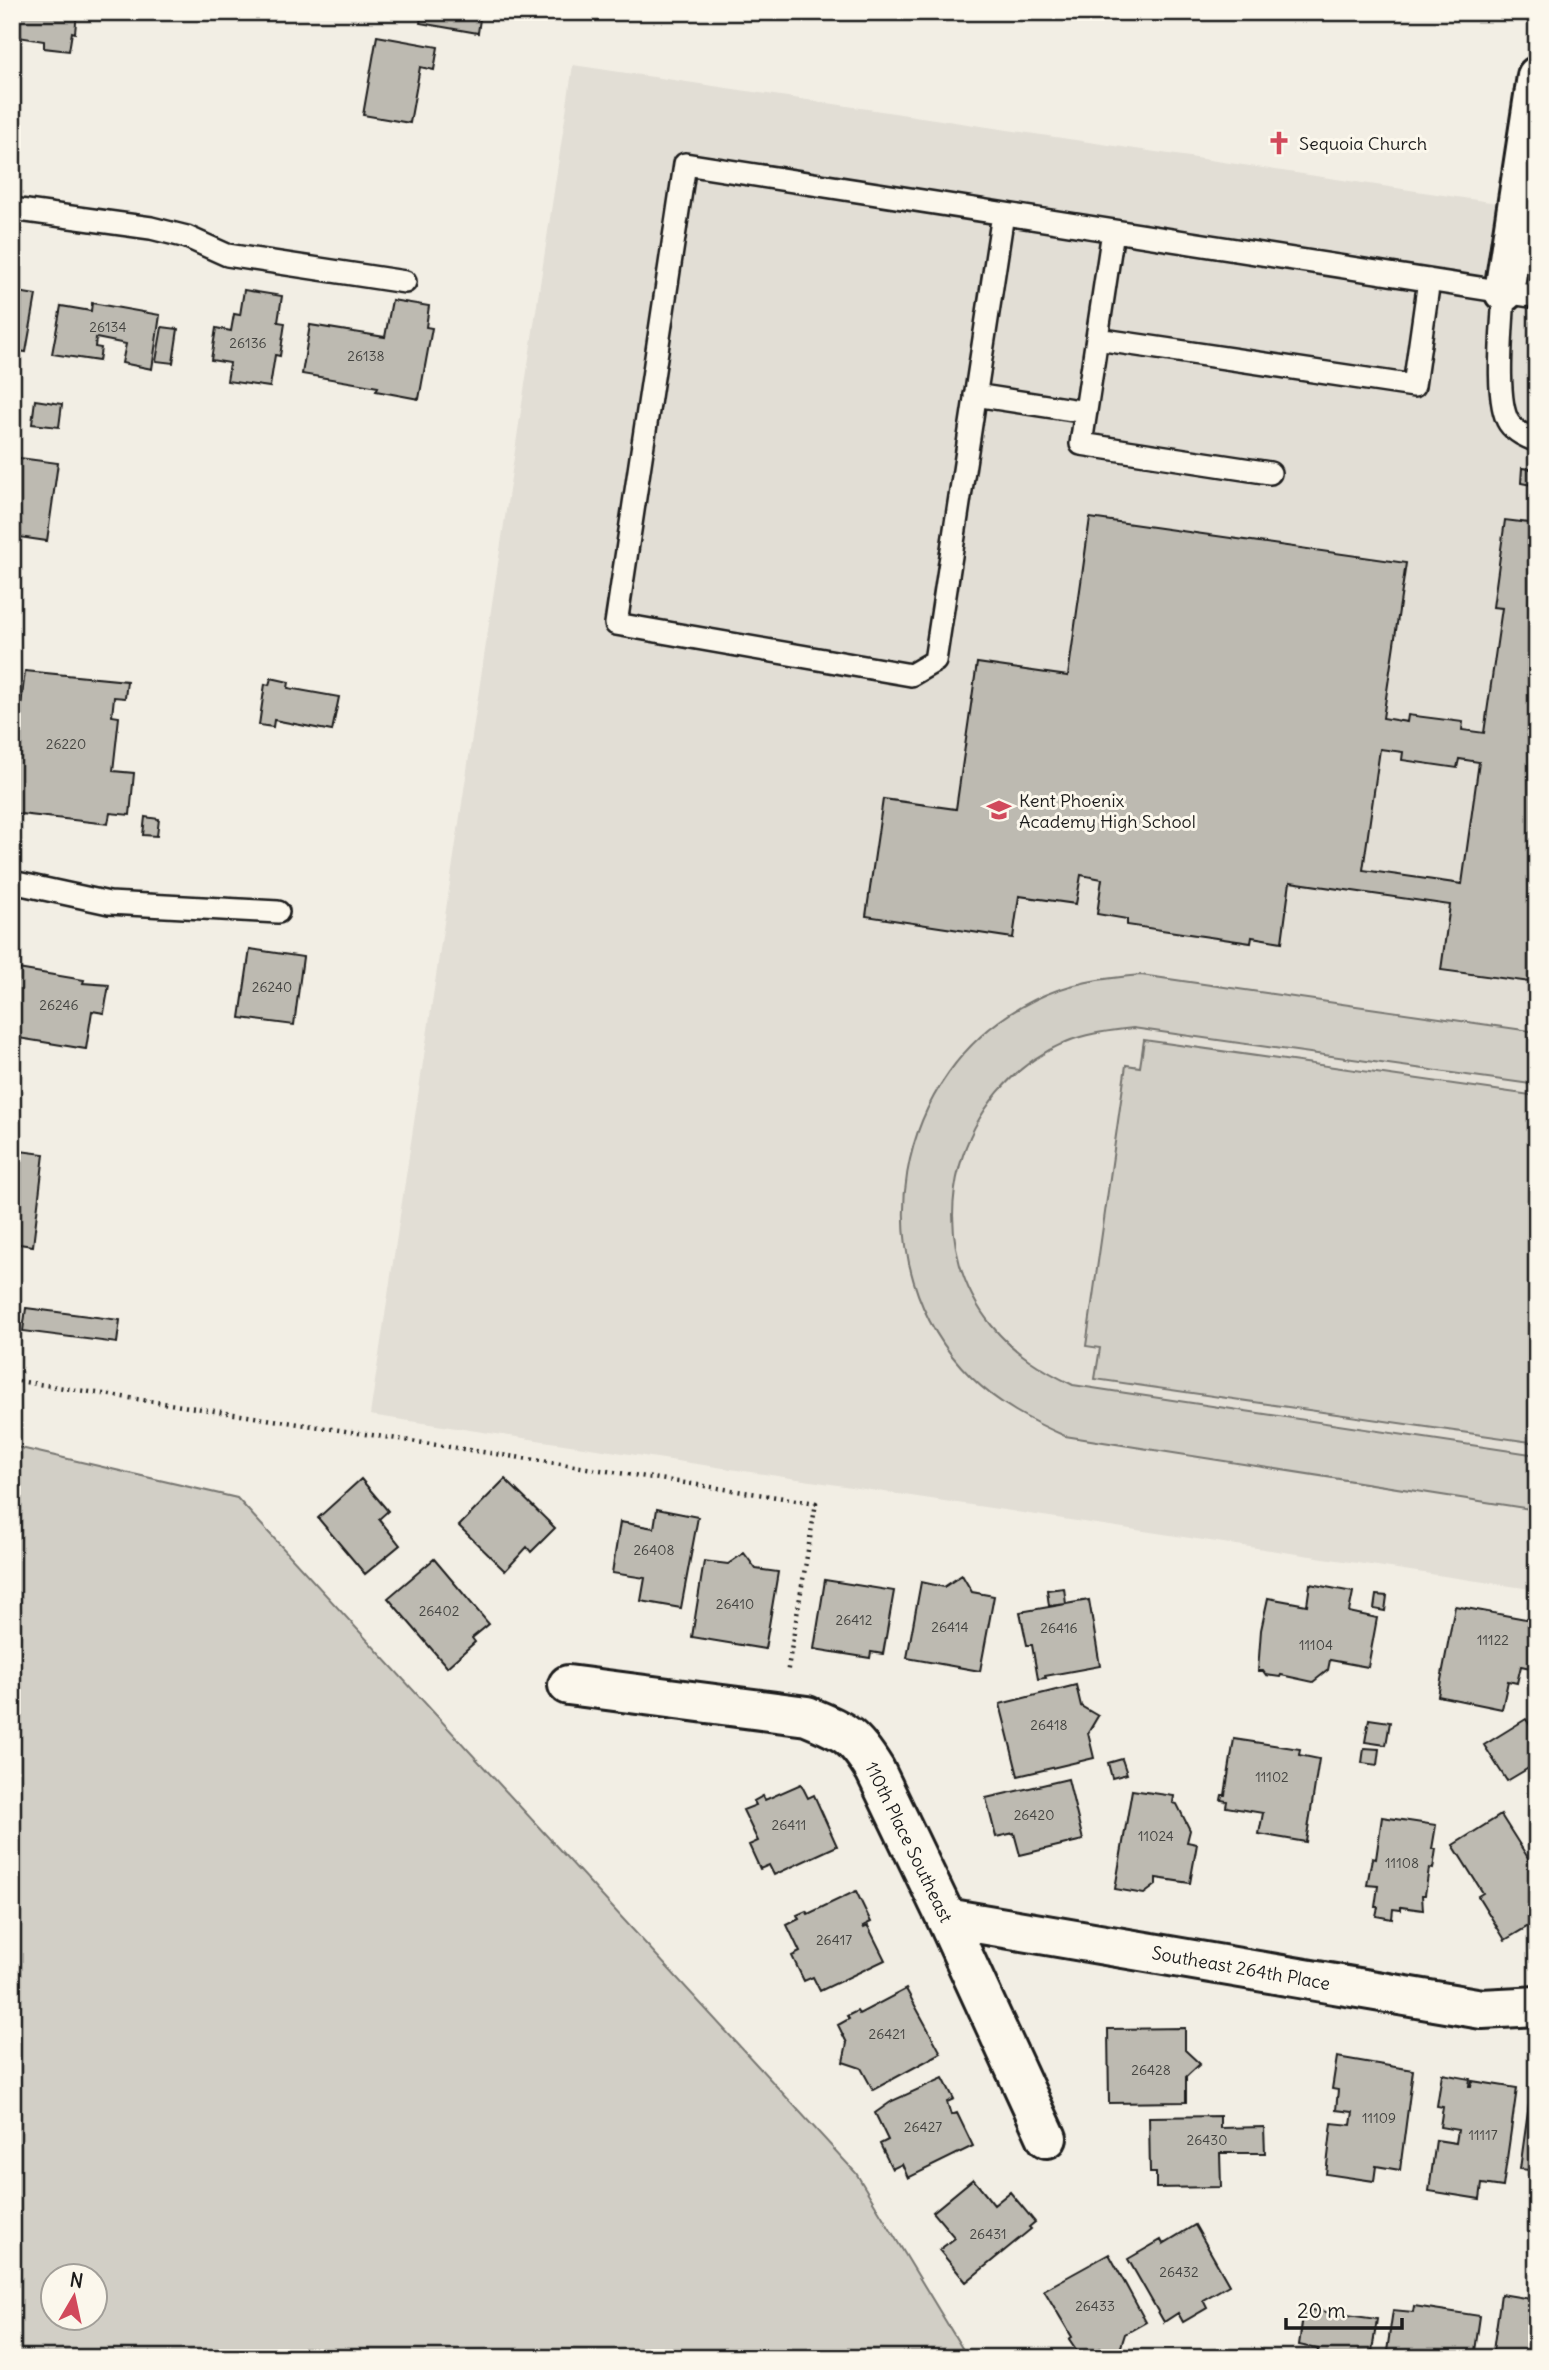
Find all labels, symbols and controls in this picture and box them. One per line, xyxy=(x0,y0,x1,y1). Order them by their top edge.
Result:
church icon: Sequoia Church xyxy=(1265,129,1293,157)
place label: Sequoia Church xyxy=(1299,132,1427,155)
house number: 26134 xyxy=(89,318,127,336)
house number: 26136 xyxy=(229,334,267,352)
house number: 26138 xyxy=(347,347,385,365)
house number: 26220 xyxy=(46,735,86,753)
place label: Kent Phoenix Academy High School xyxy=(1019,789,1196,833)
school or university icon: Kent Phoenix Academy High School xyxy=(985,796,1013,824)
house number: 26240 xyxy=(252,978,292,996)
house number: 26246 xyxy=(39,996,79,1014)
house number: 26408 xyxy=(633,1541,675,1559)
house number: 26410 xyxy=(716,1595,754,1613)
house number: 26402 xyxy=(419,1602,460,1620)
house number: 26412 xyxy=(836,1611,873,1629)
house number: 26414 xyxy=(931,1618,969,1636)
house number: 26416 xyxy=(1040,1619,1078,1637)
house number: 11122 xyxy=(1477,1631,1509,1649)
house number: 11104 xyxy=(1299,1636,1333,1654)
house number: 26418 xyxy=(1030,1716,1068,1734)
street label: 110th Place Southeast xyxy=(860,1758,958,1926)
house number: 11102 xyxy=(1255,1768,1289,1786)
house number: 26420 xyxy=(1014,1806,1054,1824)
house number: 26411 xyxy=(772,1816,806,1834)
house number: 11024 xyxy=(1138,1827,1174,1845)
house number: 11108 xyxy=(1385,1854,1419,1872)
house number: 26417 xyxy=(816,1931,852,1949)
street label: Southeast 264th Place xyxy=(1150,1941,1332,1995)
house number: 26421 xyxy=(868,2025,906,2043)
house number: 26428 xyxy=(1131,2061,1171,2079)
house number: 11109 xyxy=(1362,2109,1396,2127)
house number: 26427 xyxy=(904,2118,942,2136)
house number: 11117 xyxy=(1468,2126,1498,2144)
house number: 26430 xyxy=(1186,2131,1228,2149)
house number: 26431 xyxy=(969,2225,1007,2243)
north arrow xyxy=(38,2262,108,2332)
house number: 26432 xyxy=(1159,2263,1199,2281)
text: N xyxy=(68,2267,85,2293)
scale bar xyxy=(1286,2286,1402,2330)
house number: 26433 xyxy=(1075,2297,1115,2315)
text: 20 m xyxy=(1297,2297,1346,2324)

